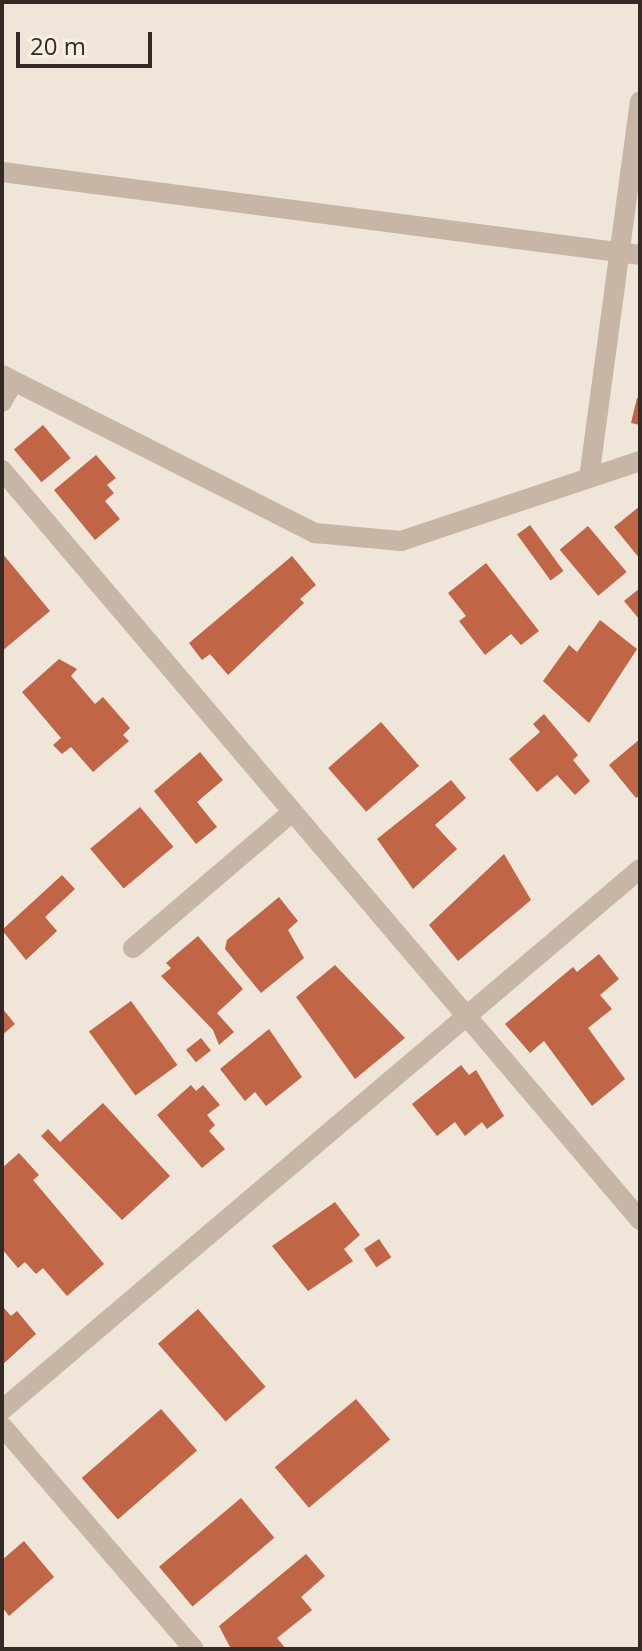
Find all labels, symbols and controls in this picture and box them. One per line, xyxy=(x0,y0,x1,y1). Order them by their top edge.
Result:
scale bar xyxy=(20,16,156,66)
text: 20 m xyxy=(30,29,86,62)

